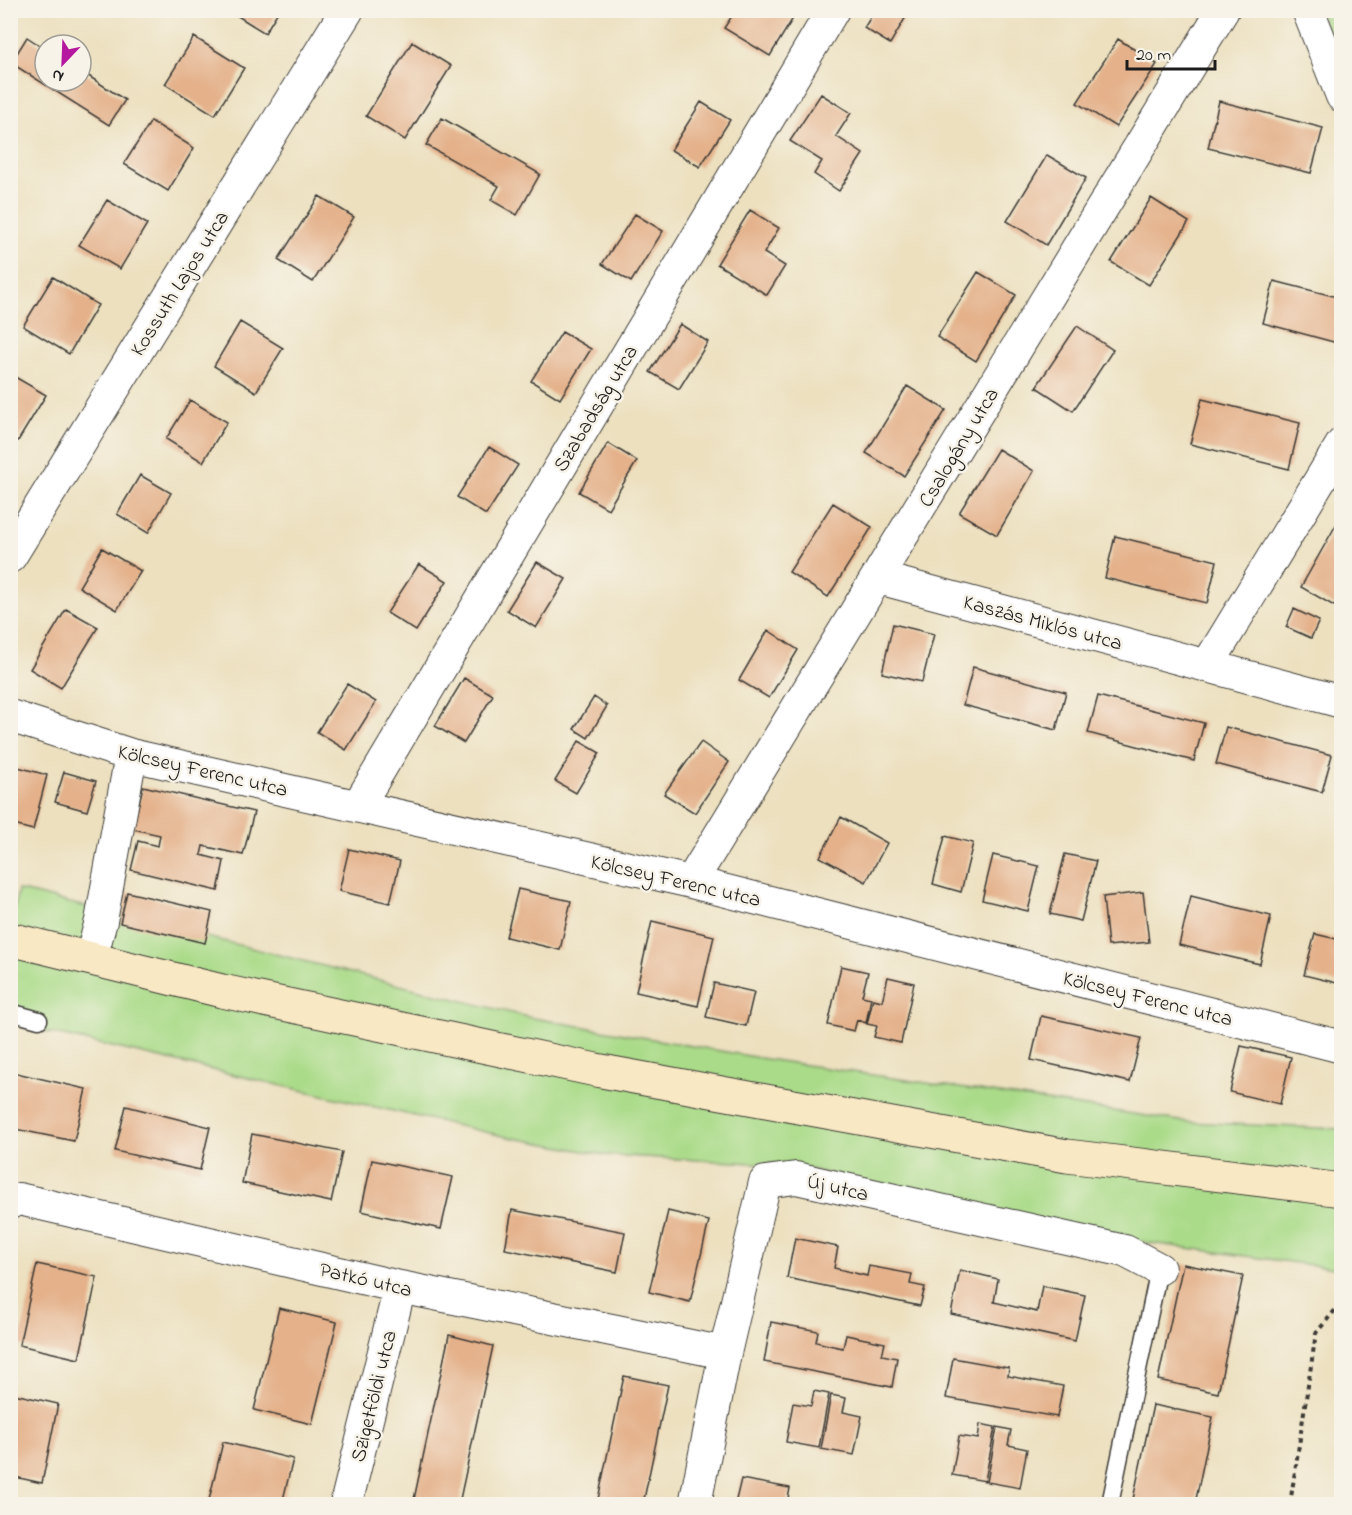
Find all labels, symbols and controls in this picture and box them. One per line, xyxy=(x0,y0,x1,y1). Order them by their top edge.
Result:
north arrow xyxy=(33,33,93,93)
scale bar xyxy=(1127,33,1216,71)
text: 20 m xyxy=(1136,43,1171,69)
text: N xyxy=(48,62,68,88)
street label: Kossuth Lajos utca xyxy=(124,205,238,363)
street label: Szabadság utca xyxy=(547,340,648,479)
street label: Csalogány utca xyxy=(912,382,1009,515)
street label: Kaszás Miklós utca xyxy=(960,588,1125,660)
street label: Kölcsey Ferenc utca xyxy=(114,738,291,808)
street label: Kölcsey Ferenc utca xyxy=(587,848,764,918)
street label: Kölcsey Ferenc utca xyxy=(1059,964,1236,1037)
street label: Új utca xyxy=(804,1167,871,1211)
street label: Patkó utca xyxy=(316,1256,415,1306)
street label: Szigetföldi utca xyxy=(344,1327,408,1466)

